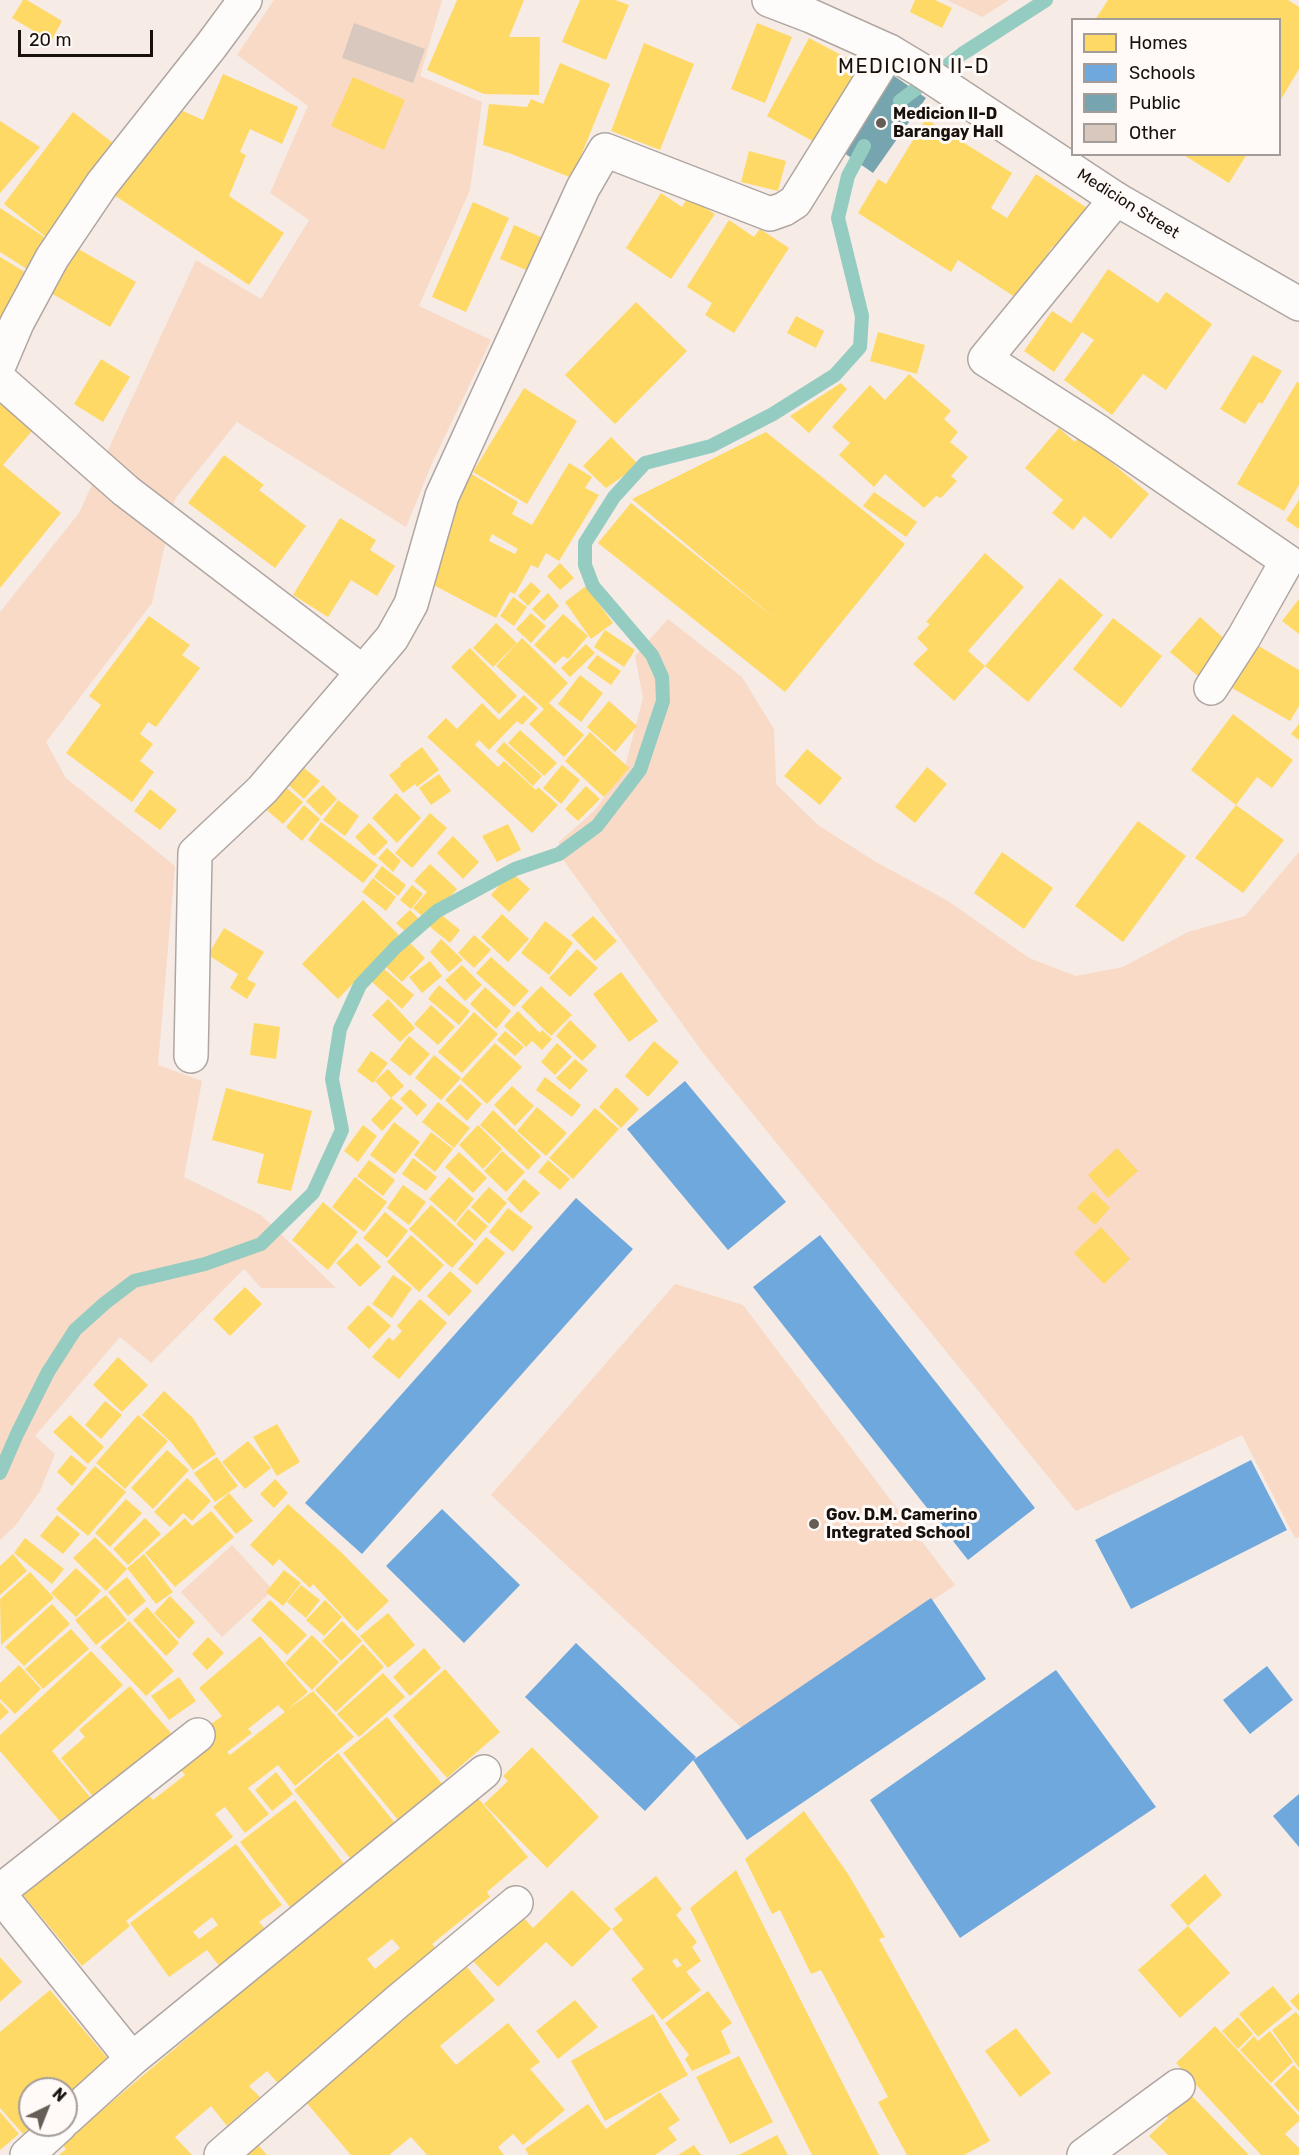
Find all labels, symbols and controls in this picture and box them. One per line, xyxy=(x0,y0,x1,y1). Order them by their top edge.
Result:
scale bar xyxy=(21,18,156,56)
legend xyxy=(1071,18,1281,156)
text: 20 m xyxy=(29,29,71,51)
text: Homes xyxy=(1129,32,1187,54)
district label: MEDICION II-D xyxy=(838,55,990,79)
text: Schools xyxy=(1129,62,1195,84)
text: Public xyxy=(1129,92,1181,114)
place label: Medicion II-D Barangay Hall xyxy=(893,104,1003,142)
marker: Medicion II-D Barangay Hall xyxy=(874,116,888,130)
text: Other xyxy=(1129,122,1176,144)
street label: Medicion Street xyxy=(1073,165,1183,243)
place label: Gov. D.M. Camerino Integrated School xyxy=(826,1505,977,1543)
marker: Gov. D.M. Camerino Integrated School xyxy=(807,1517,821,1531)
north arrow xyxy=(18,2077,78,2137)
text: N xyxy=(49,2084,70,2106)

